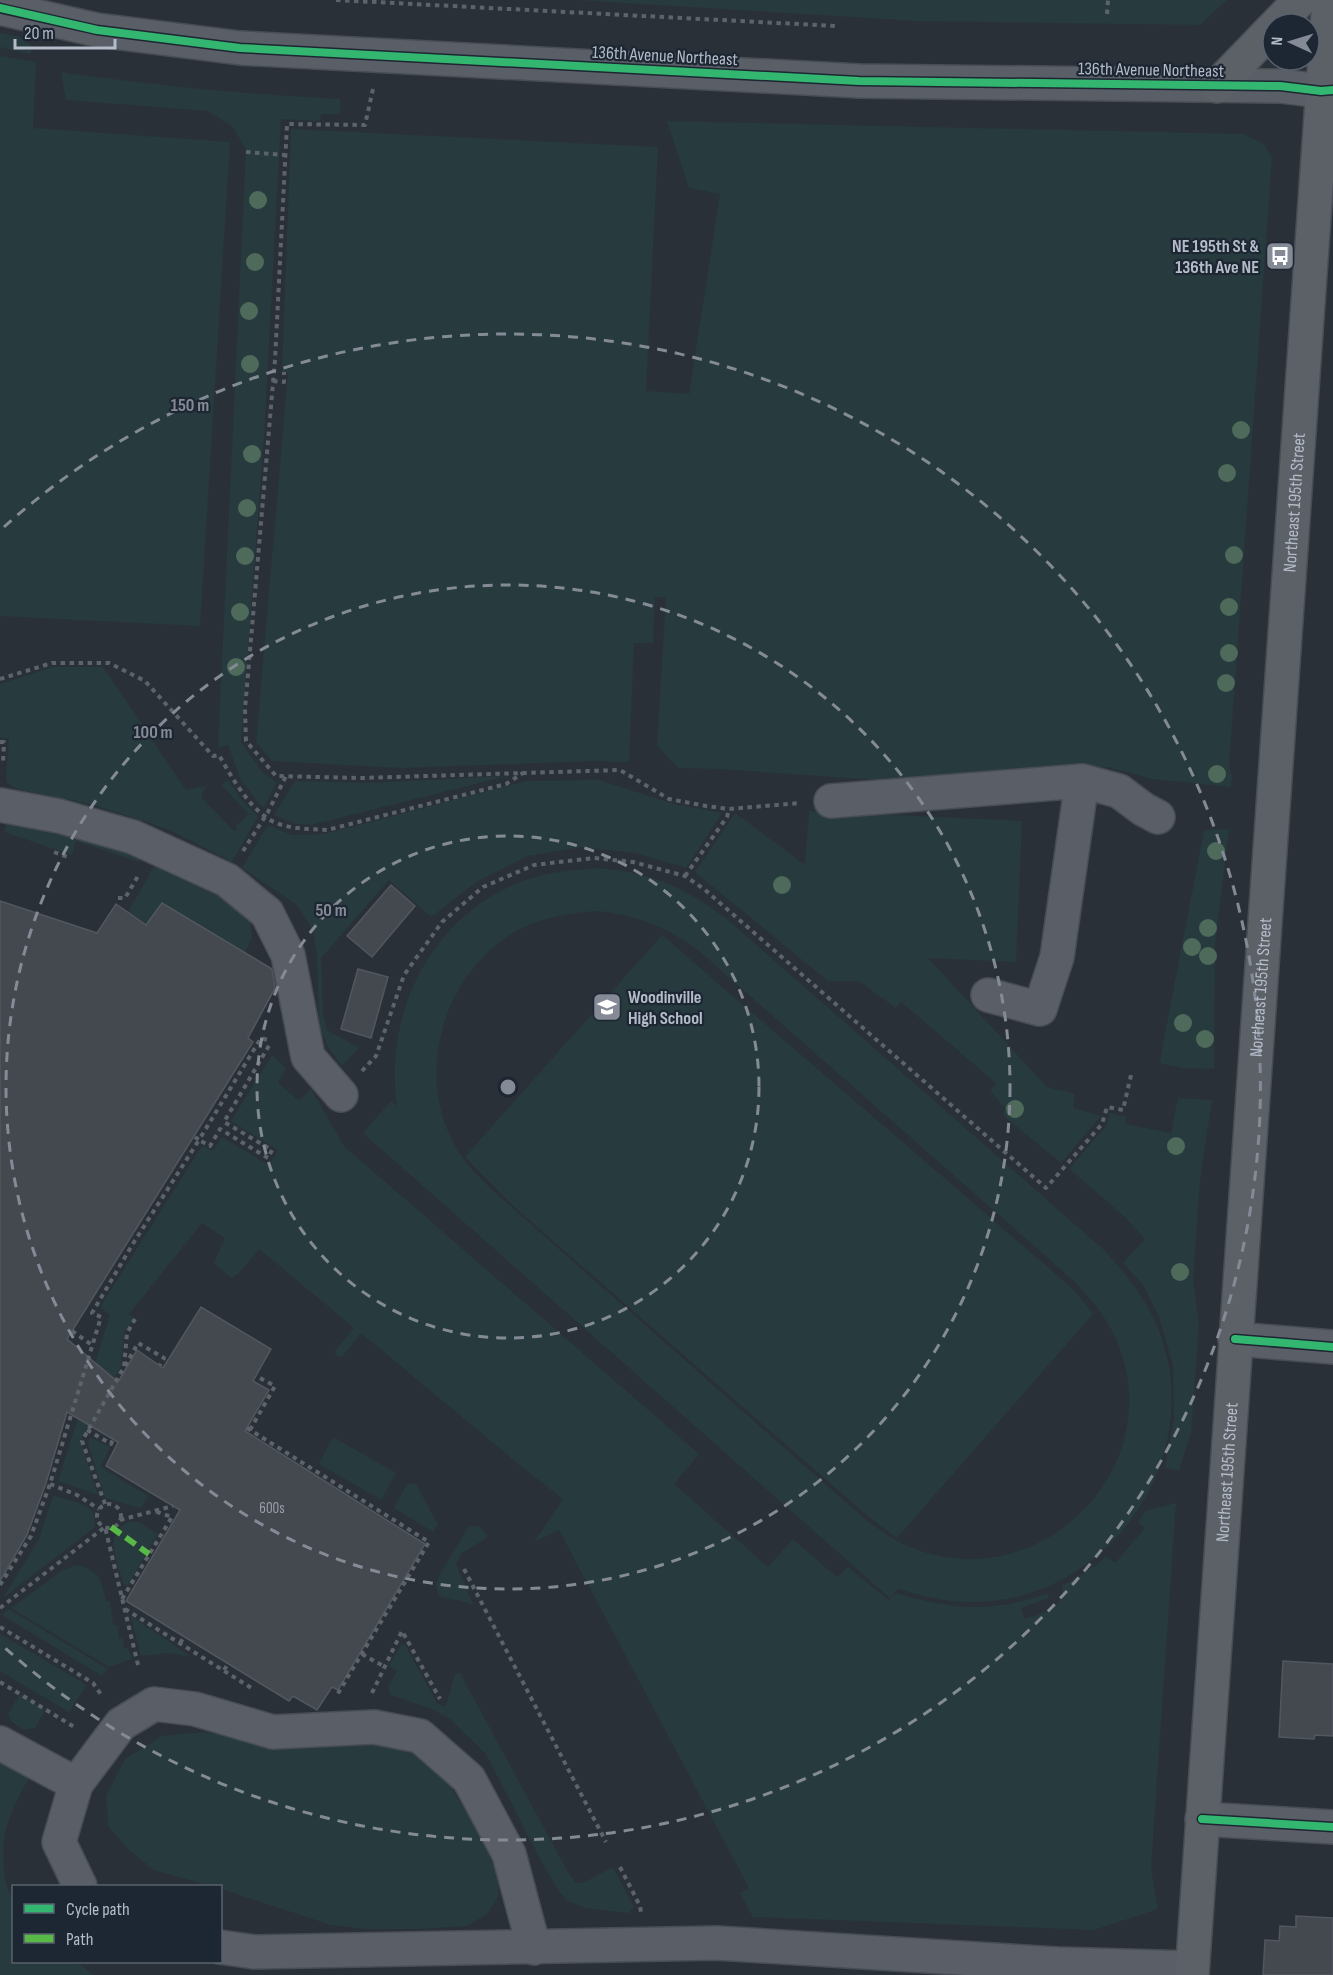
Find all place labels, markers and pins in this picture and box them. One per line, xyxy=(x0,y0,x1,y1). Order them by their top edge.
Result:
place label: NE 195th St & 136th Ave NE xyxy=(1172,236,1259,278)
bus stop icon: NE 195th St & 136th Ave NE xyxy=(1264,240,1296,272)
place label: Woodinville High School xyxy=(628,987,703,1029)
school or university icon: Woodinville High School xyxy=(591,991,623,1023)
centre of rings xyxy=(498,1077,518,1097)

